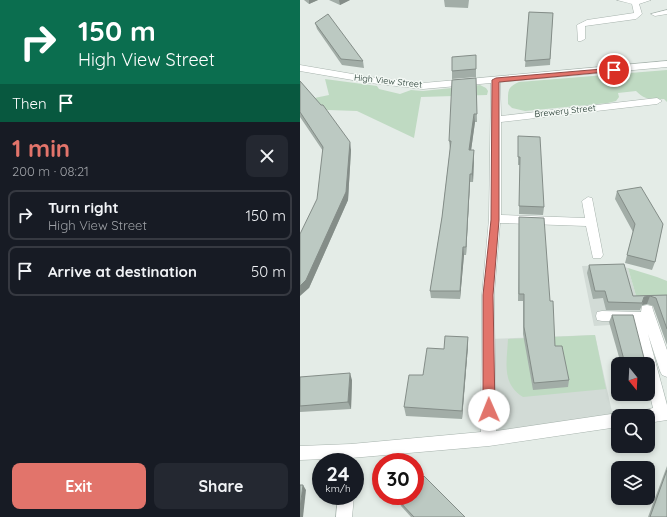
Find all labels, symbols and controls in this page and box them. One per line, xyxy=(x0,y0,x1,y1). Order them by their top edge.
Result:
text: 150 m xyxy=(78,13,156,48)
icon: right xyxy=(12,16,64,68)
text: High View Street xyxy=(78,48,215,71)
pin xyxy=(597,53,631,87)
icon: arrive xyxy=(603,59,625,81)
street label: High View Street xyxy=(353,71,423,90)
icon: arrive xyxy=(55,92,77,114)
text: Then xyxy=(12,94,47,113)
street label: Brewery Street xyxy=(534,102,596,119)
text: 1 min xyxy=(12,133,70,163)
button: close xyxy=(246,135,288,177)
text: 200 m · 08:21 xyxy=(12,163,89,179)
text: Turn right xyxy=(48,198,119,217)
icon: right xyxy=(14,204,36,226)
text: 150 m xyxy=(246,206,286,225)
text: High View Street xyxy=(48,217,147,233)
icon: arrive xyxy=(14,260,36,282)
text: Arrive at destination xyxy=(48,262,197,281)
text: 50 m xyxy=(251,262,286,281)
north arrow xyxy=(611,357,655,401)
map controls xyxy=(611,357,655,505)
position arrow xyxy=(468,389,510,431)
button: search xyxy=(611,409,655,453)
speed limit sign: 30 xyxy=(372,453,424,505)
text: 24 xyxy=(326,461,350,486)
button: layers xyxy=(611,461,655,505)
button: Exit xyxy=(12,463,146,509)
button: Share xyxy=(154,463,288,509)
text: km/h xyxy=(325,482,351,495)

